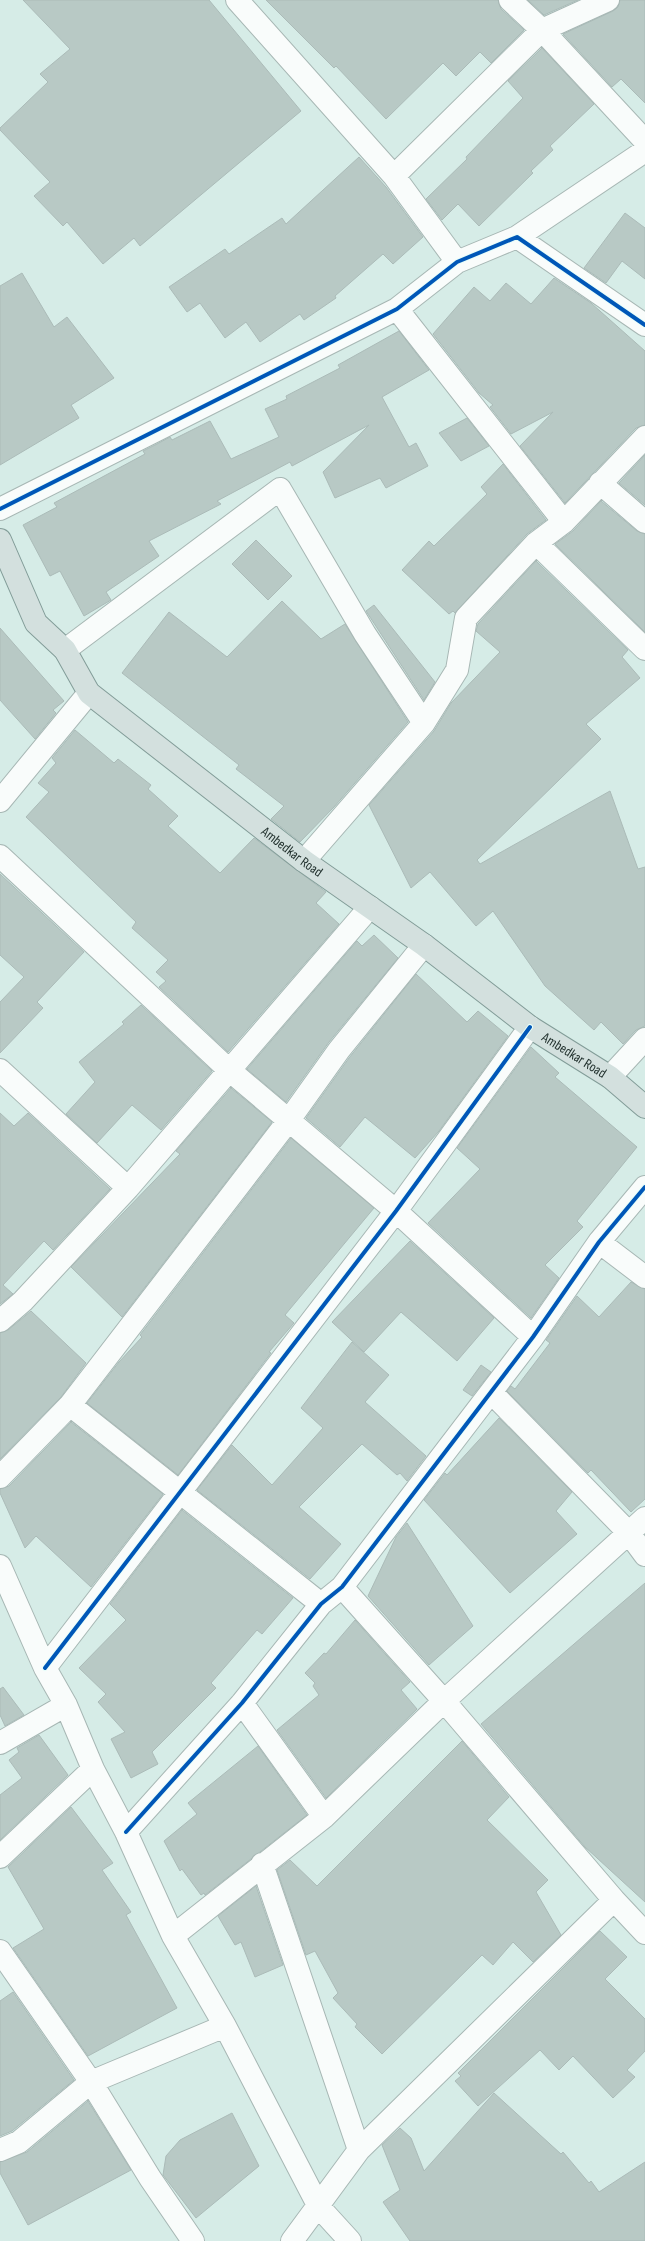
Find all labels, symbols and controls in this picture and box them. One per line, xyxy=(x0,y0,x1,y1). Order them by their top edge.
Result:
street label: Ambedkar Road xyxy=(257,822,326,880)
street label: Ambedkar Road xyxy=(538,1028,610,1081)

